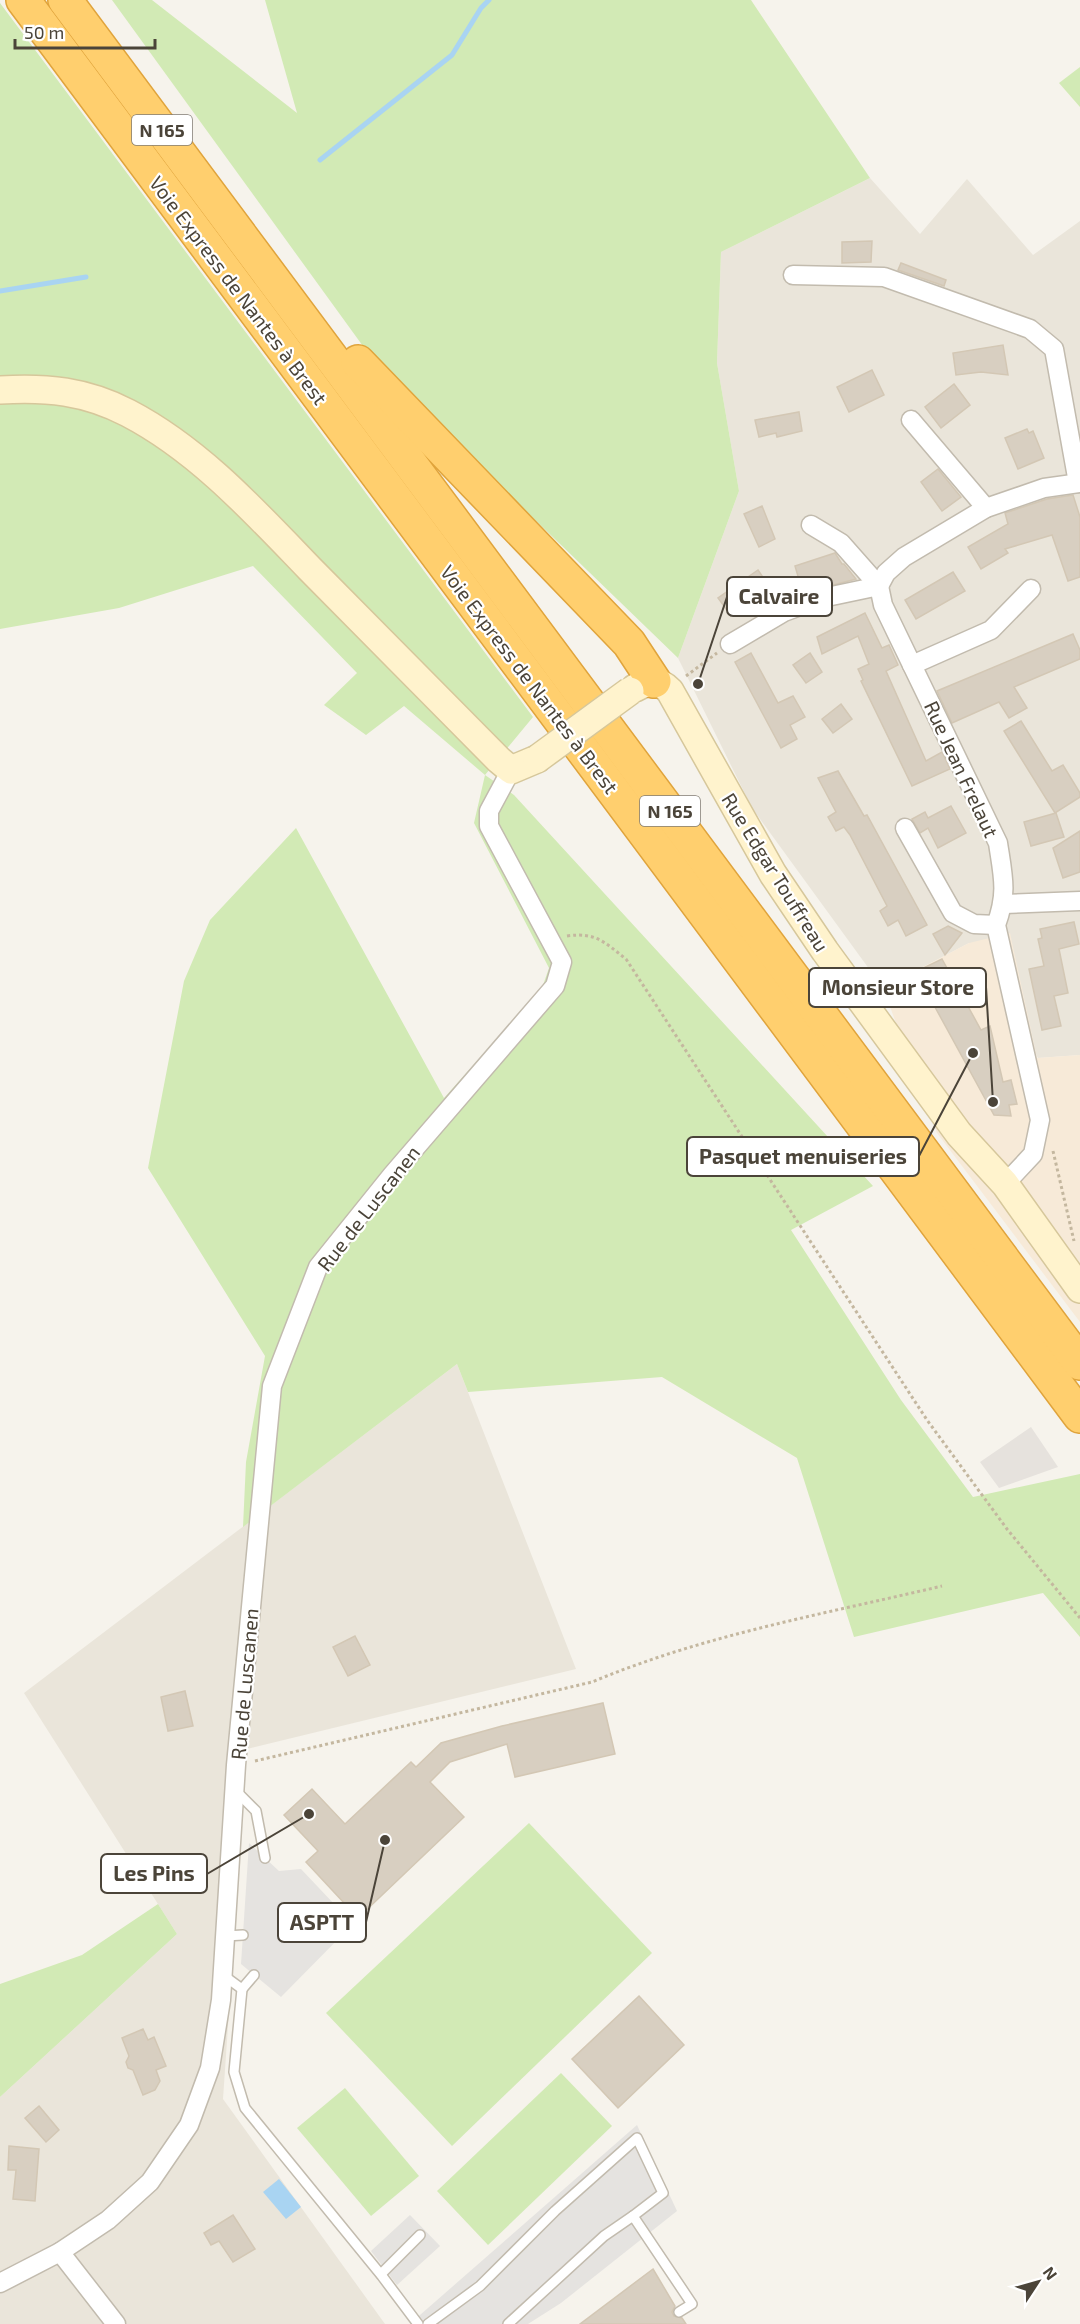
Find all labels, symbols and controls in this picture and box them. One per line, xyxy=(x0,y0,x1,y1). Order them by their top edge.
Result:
scale bar xyxy=(15,12,154,50)
text: 50 m xyxy=(24,21,64,43)
road number: N 165 xyxy=(132,115,192,145)
street label: Voie Express de Nantes à Brest xyxy=(145,171,333,409)
street label: Voie Express de Nantes à Brest xyxy=(436,560,624,798)
callout: Calvaire xyxy=(727,577,832,616)
text: Calvaire xyxy=(739,583,820,608)
street label: Rue Jean Frelaut xyxy=(920,697,1004,841)
street label: Rue Edgar Touffreau xyxy=(717,788,835,956)
road number: N 165 xyxy=(640,796,700,826)
callout: Monsieur Store xyxy=(809,968,986,1007)
text: Monsieur Store xyxy=(822,974,974,999)
callout: Pasquet menuiseries xyxy=(687,1137,919,1176)
street label: Rue de Luscanen xyxy=(312,1141,424,1275)
text: Pasquet menuiseries xyxy=(699,1143,907,1168)
street label: Rue de Luscanen xyxy=(225,1607,263,1761)
callout: Les Pins xyxy=(101,1854,207,1893)
text: Les Pins xyxy=(113,1860,195,1885)
callout: ASPTT xyxy=(278,1903,366,1942)
text: ASPTT xyxy=(290,1909,354,1934)
north arrow xyxy=(1008,2252,1068,2312)
text: N xyxy=(1039,2263,1062,2283)

